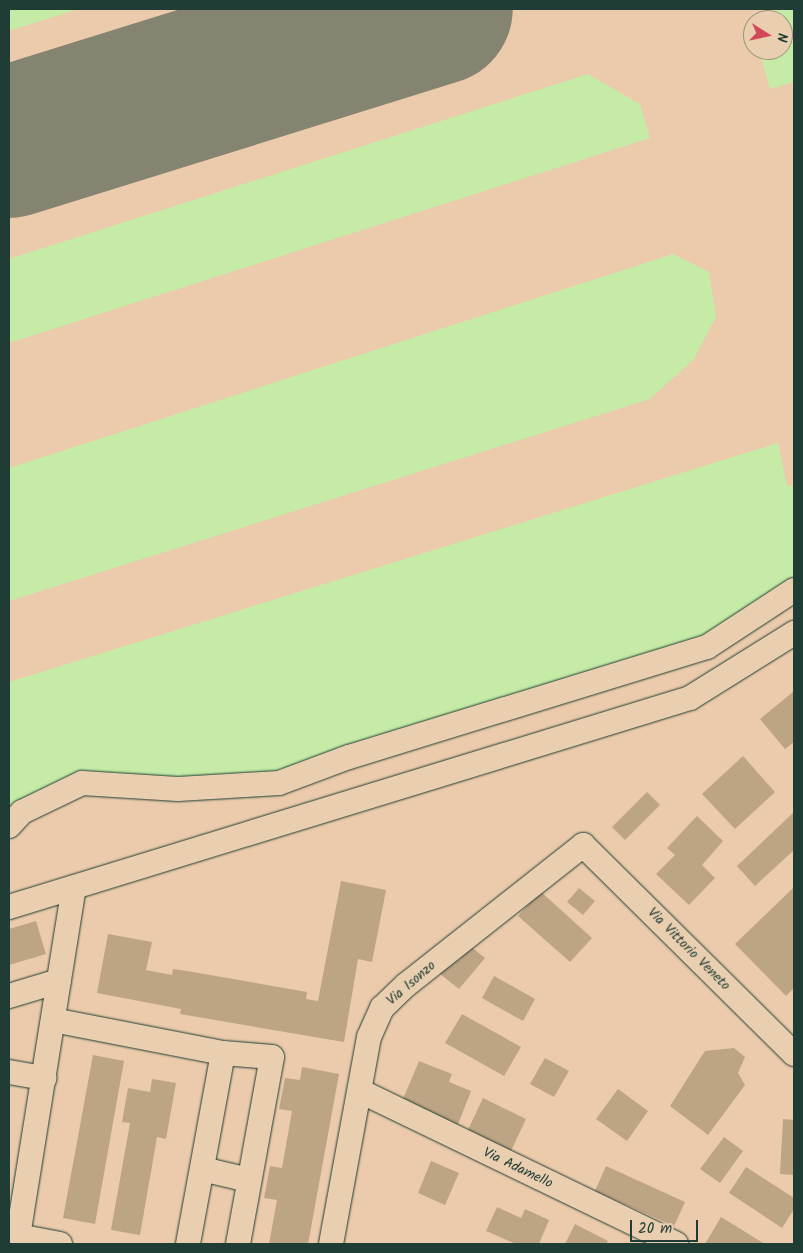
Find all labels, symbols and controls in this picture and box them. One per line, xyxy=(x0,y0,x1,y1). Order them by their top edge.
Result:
north arrow xyxy=(743,10,793,60)
text: N xyxy=(770,31,793,44)
street label: Via Vittorio Veneto xyxy=(644,904,734,994)
street label: Via Isonzo xyxy=(383,957,439,1009)
street label: Via Adamello xyxy=(480,1144,556,1192)
scale bar xyxy=(633,1210,700,1242)
text: 20 m xyxy=(638,1217,672,1241)

